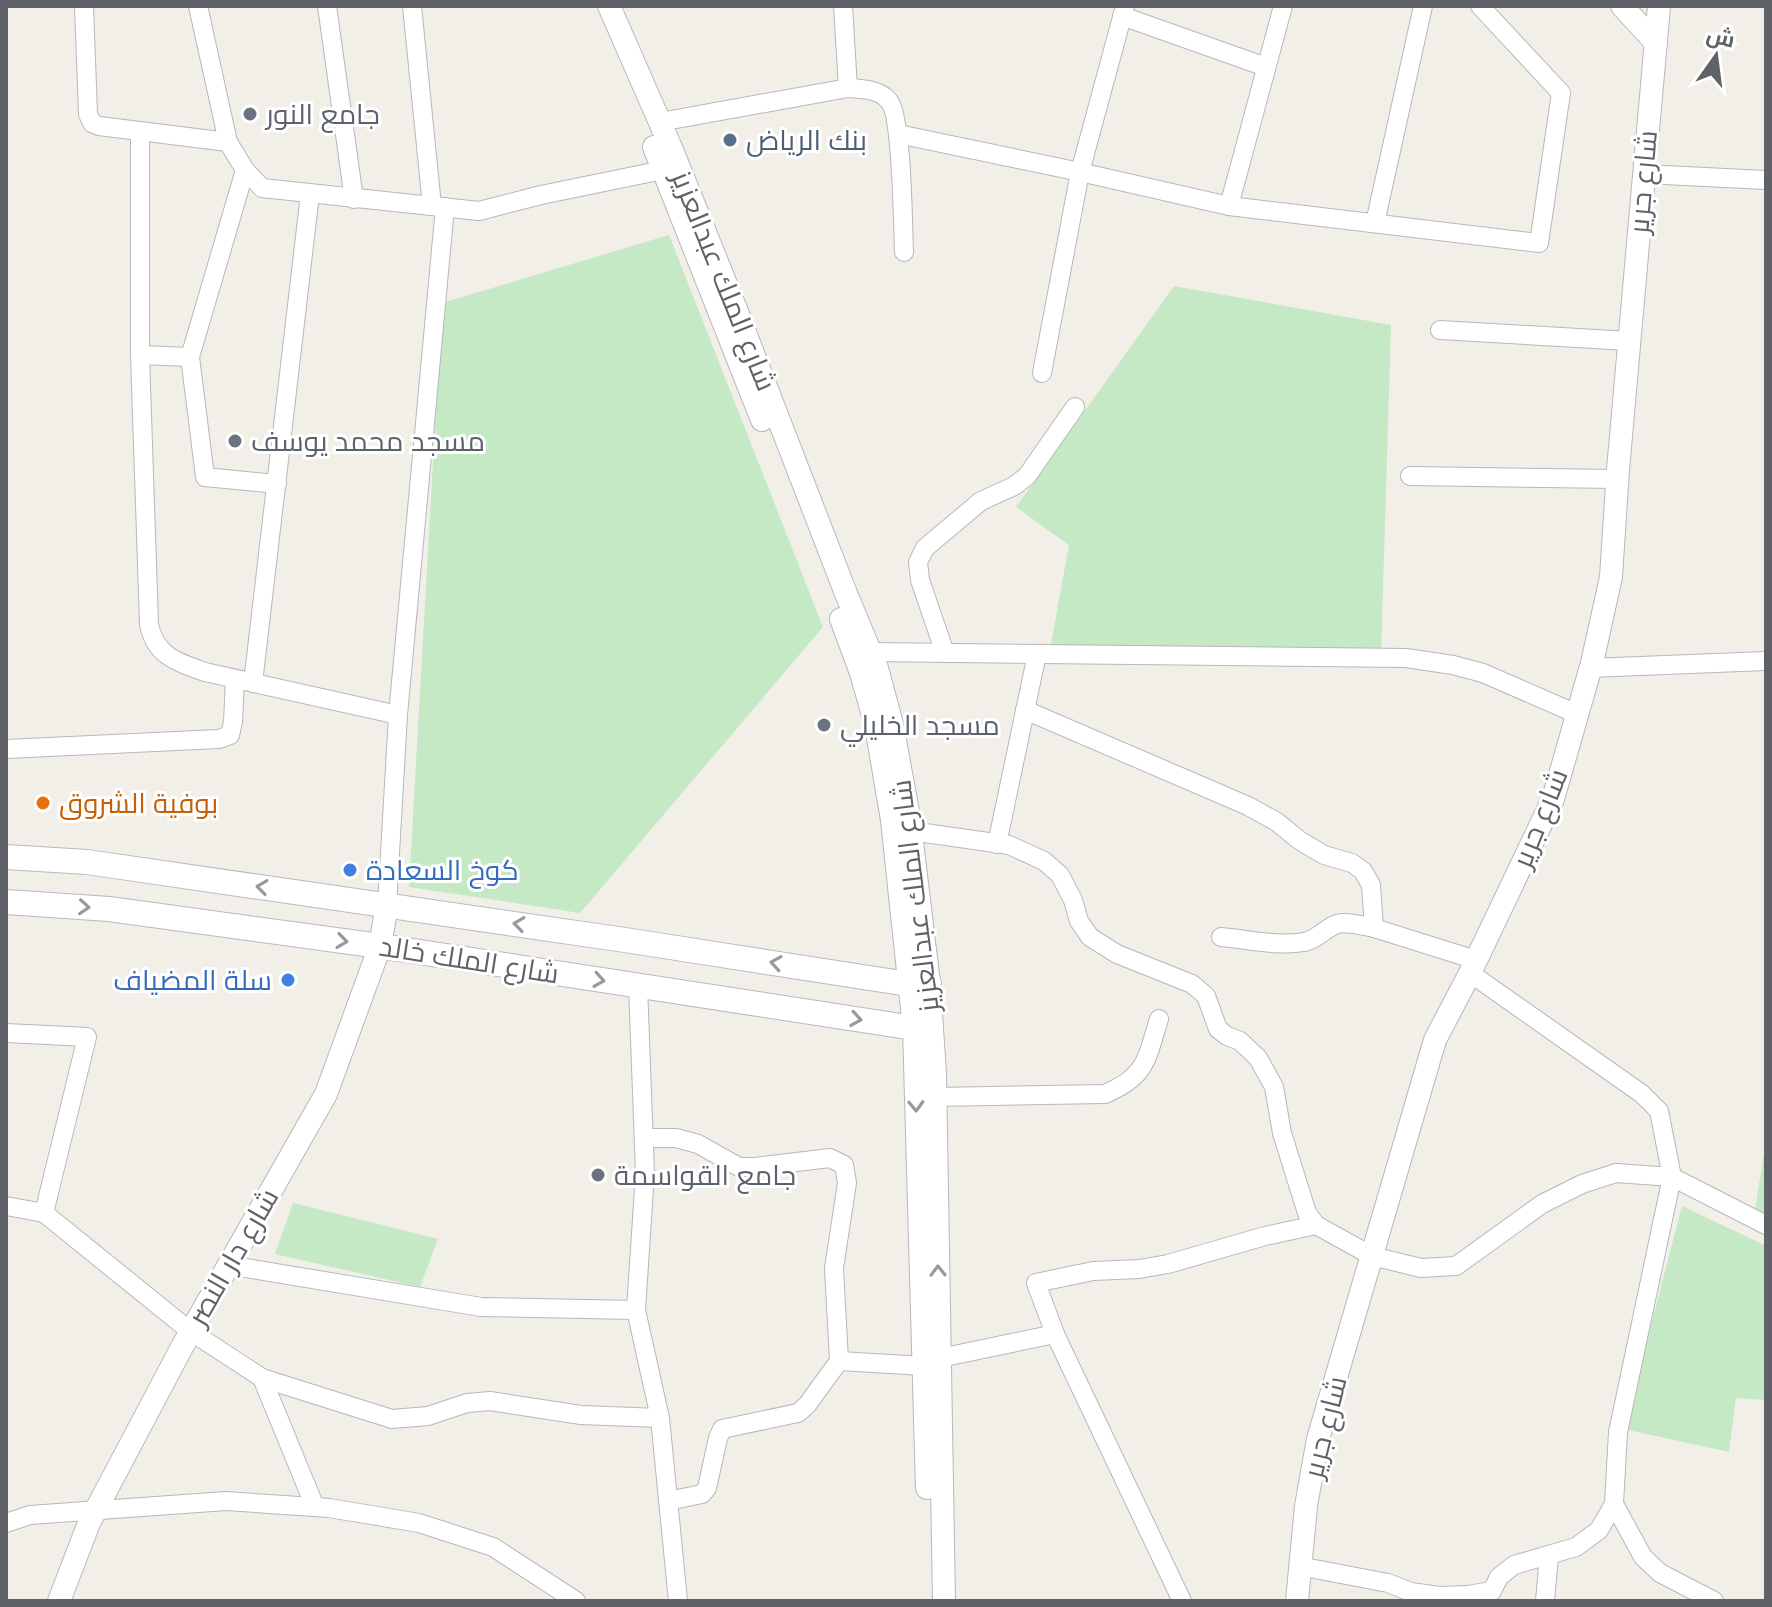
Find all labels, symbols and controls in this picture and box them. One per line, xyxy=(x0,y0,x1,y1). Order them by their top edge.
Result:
north arrow xyxy=(1676,16,1756,96)
text: ش xyxy=(1704,20,1738,55)
place label: جامع النور xyxy=(264,96,380,133)
marker: جامع النور xyxy=(241,105,259,123)
place label: بنك الرياض xyxy=(746,122,867,159)
street label: شارع جرير xyxy=(1620,129,1666,237)
marker: بنك الرياض xyxy=(721,131,739,149)
street label: شارع الملك عبدالعزيز xyxy=(662,164,785,396)
place label: مسجد محمد يوسف xyxy=(251,423,485,460)
marker: مسجد محمد يوسف xyxy=(226,432,244,450)
place label: مسجد الخليلي xyxy=(840,707,1000,747)
marker: مسجد الخليلي xyxy=(815,716,833,734)
street label: شارع جرير xyxy=(1503,763,1577,875)
street label: شارع الملك عبدالعزيز xyxy=(882,778,948,1016)
place label: بوفية الشروق xyxy=(59,785,218,822)
marker: بوفية الشروق xyxy=(34,794,52,812)
place label: كوخ السعادة xyxy=(366,852,519,889)
marker: كوخ السعادة xyxy=(341,861,359,879)
one-way arrow xyxy=(255,879,268,896)
one-way arrow xyxy=(78,898,91,915)
one-way arrow xyxy=(512,916,526,933)
street label: شارع الملك خالد xyxy=(377,928,561,992)
one-way arrow xyxy=(335,932,348,949)
one-way arrow xyxy=(769,955,783,972)
place label: سلة المضياف xyxy=(113,962,272,999)
one-way arrow xyxy=(592,970,606,987)
marker: سلة المضياف xyxy=(279,971,297,989)
one-way arrow xyxy=(849,1010,862,1027)
one-way arrow xyxy=(908,1100,925,1113)
place label: جامع القواسمة xyxy=(614,1157,796,1194)
marker: جامع القواسمة xyxy=(589,1166,607,1184)
street label: شارع دار النصر xyxy=(178,1182,287,1334)
one-way arrow xyxy=(930,1264,947,1277)
street label: شارع جرير xyxy=(1294,1372,1356,1484)

